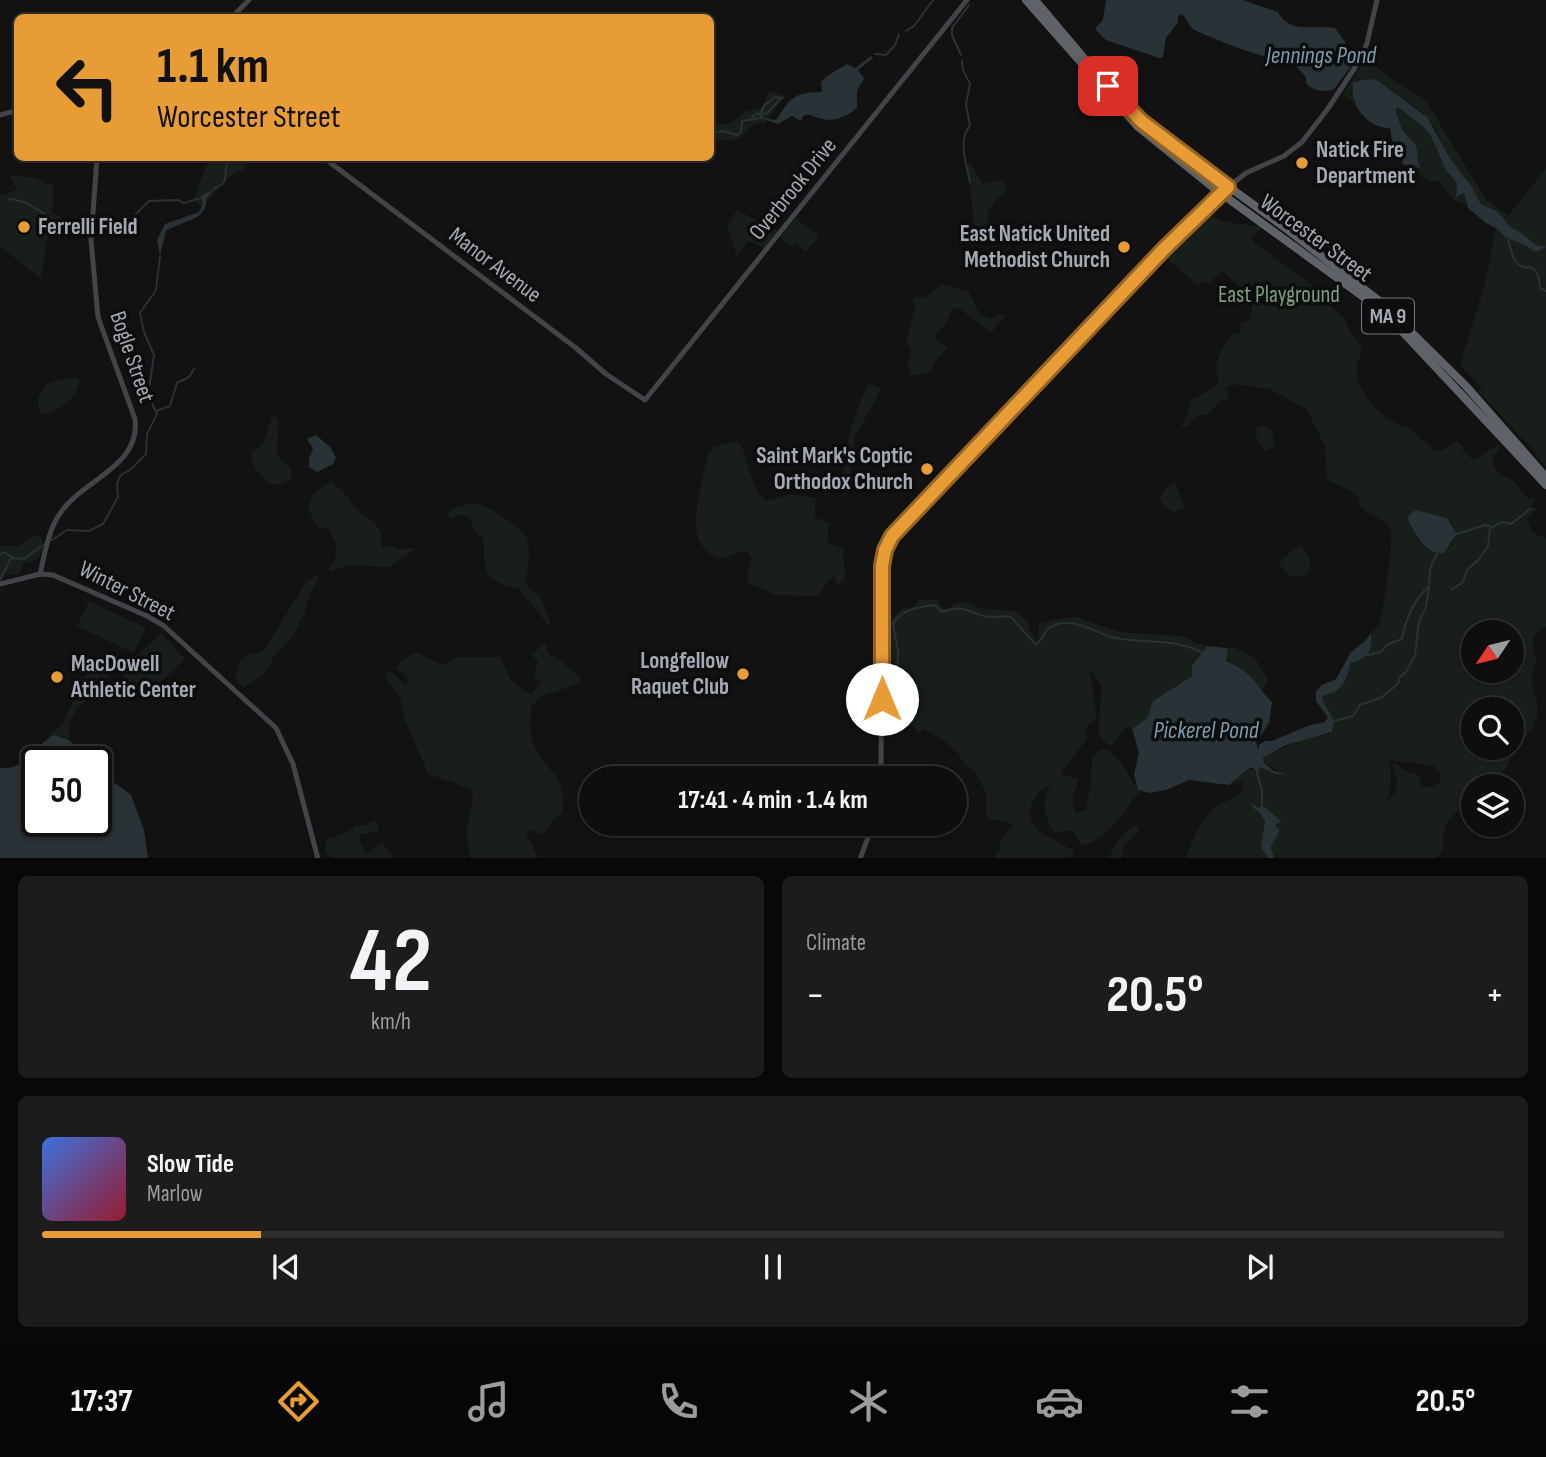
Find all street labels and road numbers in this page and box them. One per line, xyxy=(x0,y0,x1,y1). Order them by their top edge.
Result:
street label: Overbrook Drive xyxy=(743,132,843,246)
street label: Worcester Street xyxy=(1254,188,1378,288)
street label: Manor Avenue xyxy=(443,221,547,309)
road number: MA 9 xyxy=(1362,298,1414,334)
street label: Bogle Street xyxy=(103,308,161,406)
street label: Winter Street xyxy=(74,555,180,627)

